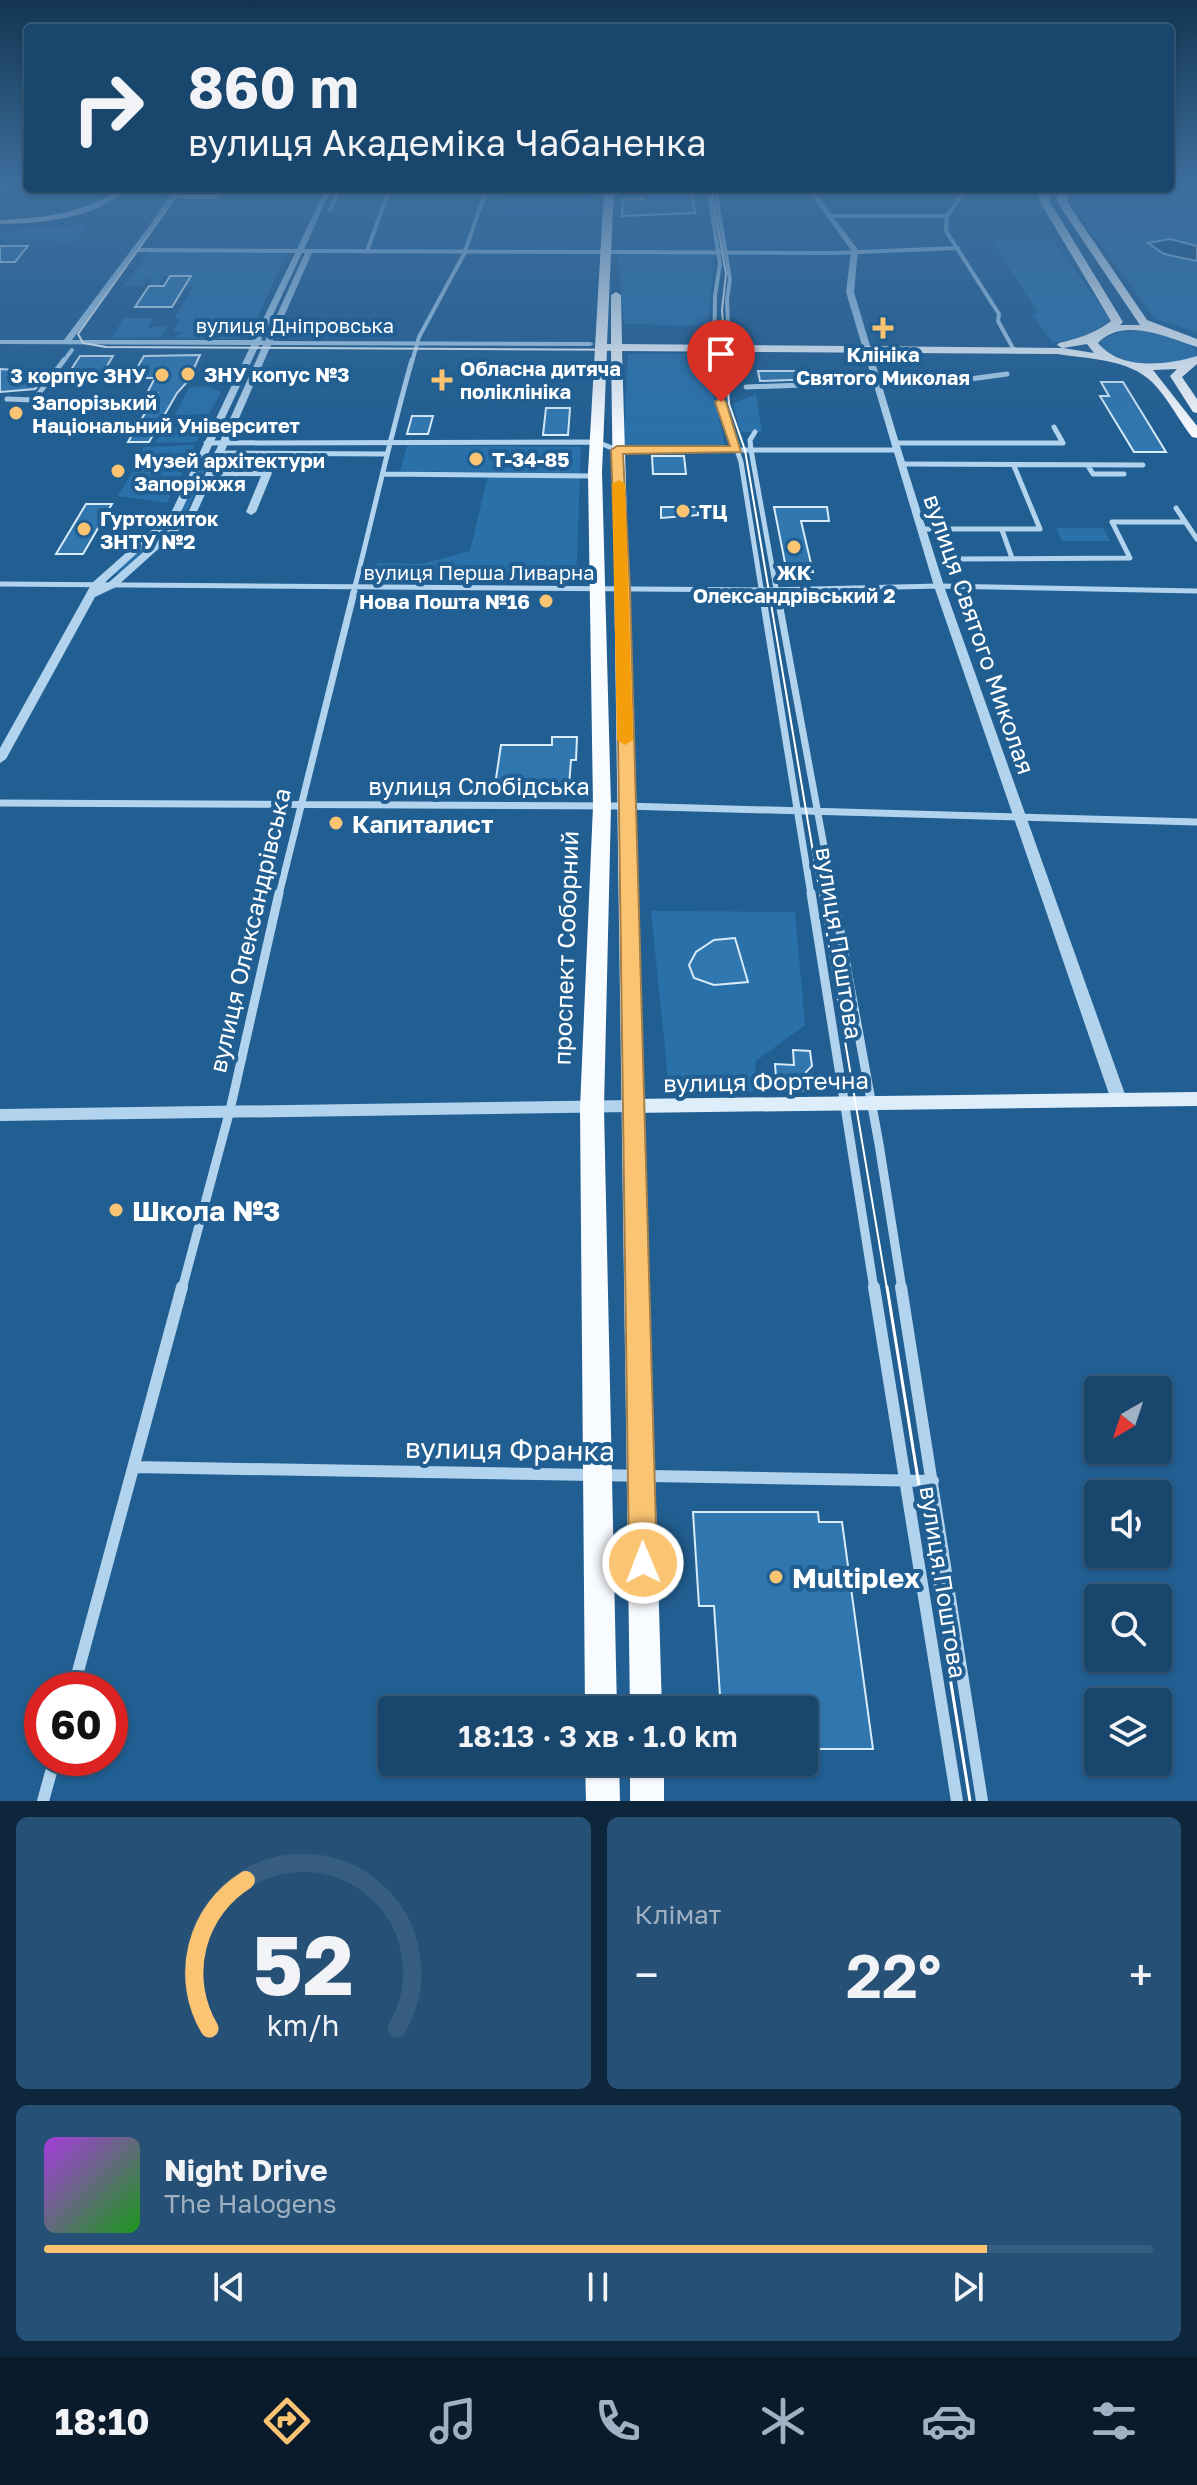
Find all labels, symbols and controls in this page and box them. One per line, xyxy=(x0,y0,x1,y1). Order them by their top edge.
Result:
text: 860 m xyxy=(188,53,359,120)
icon: right xyxy=(56,56,160,160)
text: вулиця Академіка Чабаненка xyxy=(188,121,707,164)
street label: вулиця Дніпровська xyxy=(196,313,394,337)
marker: Клініка Святого Миколая xyxy=(872,317,894,339)
pin xyxy=(687,320,755,402)
icon: arrive xyxy=(699,332,743,376)
place label: Клініка Святого Миколая xyxy=(796,342,970,389)
place label: Обласна дитяча поліклініка xyxy=(460,356,621,403)
place label: ЗНУ копус №3 xyxy=(204,362,349,386)
place label: 3 корпус ЗНУ xyxy=(10,363,146,387)
marker: ЗНУ копус №3 xyxy=(179,365,197,383)
marker: 3 корпус ЗНУ xyxy=(153,366,171,384)
marker: Обласна дитяча поліклініка xyxy=(431,369,453,391)
place label: Запорізький Національний Університет xyxy=(32,390,300,437)
marker: Запорізький Національний Університет xyxy=(7,404,25,422)
place label: Т-34-85 xyxy=(492,447,569,471)
place label: Музей архітектури Запоріжжя xyxy=(134,448,325,495)
marker: Т-34-85 xyxy=(467,450,485,468)
marker: Музей архітектури Запоріжжя xyxy=(109,462,127,480)
street label: вулиця Святого Миколая xyxy=(918,490,1042,778)
place label: ТЦ xyxy=(699,499,728,523)
marker: ТЦ xyxy=(674,502,692,520)
place label: Гуртожиток ЗНТУ №2 xyxy=(100,506,219,553)
marker: Гуртожиток ЗНТУ №2 xyxy=(75,520,93,538)
marker: ЖК Олександрівський 2 xyxy=(785,538,803,556)
street label: вулиця Перша Ливарна xyxy=(364,560,594,584)
place label: ЖК Олександрівський 2 xyxy=(693,560,895,607)
place label: Нова Пошта №16 xyxy=(359,589,530,613)
marker: Нова Пошта №16 xyxy=(537,592,555,610)
street label: вулиця Слобідська xyxy=(368,771,590,800)
street label: вулиця Олександрівська xyxy=(202,785,296,1075)
place label: Капиталист xyxy=(352,809,493,838)
marker: Капиталист xyxy=(327,814,345,832)
street label: проспект Соборний xyxy=(546,830,584,1066)
street label: вулиця Поштова xyxy=(810,845,870,1041)
street label: вулиця Фортечна xyxy=(663,1065,869,1097)
place label: Школа №3 xyxy=(132,1194,280,1227)
marker: Школа №3 xyxy=(107,1201,125,1219)
north arrow xyxy=(1084,1376,1172,1464)
map controls xyxy=(1084,1376,1172,1776)
street label: вулиця Франка xyxy=(405,1431,615,1467)
button: sound xyxy=(1084,1480,1172,1568)
street label: вулиця Поштова xyxy=(914,1484,974,1680)
position arrow xyxy=(601,1521,685,1605)
place label: Multiplex xyxy=(792,1561,920,1594)
marker: Multiplex xyxy=(767,1568,785,1586)
button: search xyxy=(1084,1584,1172,1672)
speed limit sign: 60 xyxy=(24,1672,128,1776)
button: layers xyxy=(1084,1688,1172,1776)
text: 18:13 · 3 хв · 1.0 km xyxy=(458,1718,738,1754)
text: Клімат xyxy=(635,1899,721,1930)
text: 52 xyxy=(253,1913,354,2013)
text: 22° xyxy=(846,1939,941,2011)
text: − xyxy=(635,1948,659,2001)
text: + xyxy=(1129,1948,1153,2001)
text: km/h xyxy=(267,2008,340,2042)
text: Night Drive xyxy=(164,2152,328,2188)
text: The Halogens xyxy=(164,2188,337,2219)
icon: previous xyxy=(207,2265,251,2309)
icon: pause xyxy=(576,2265,620,2309)
icon: next xyxy=(946,2265,990,2309)
icon: directions xyxy=(259,2393,315,2449)
icon: music xyxy=(425,2393,481,2449)
icon: phone xyxy=(590,2393,646,2449)
icon: climate xyxy=(755,2393,811,2449)
icon: car xyxy=(921,2393,977,2449)
icon: filters xyxy=(1086,2393,1142,2449)
text: 18:10 xyxy=(55,2400,150,2443)

